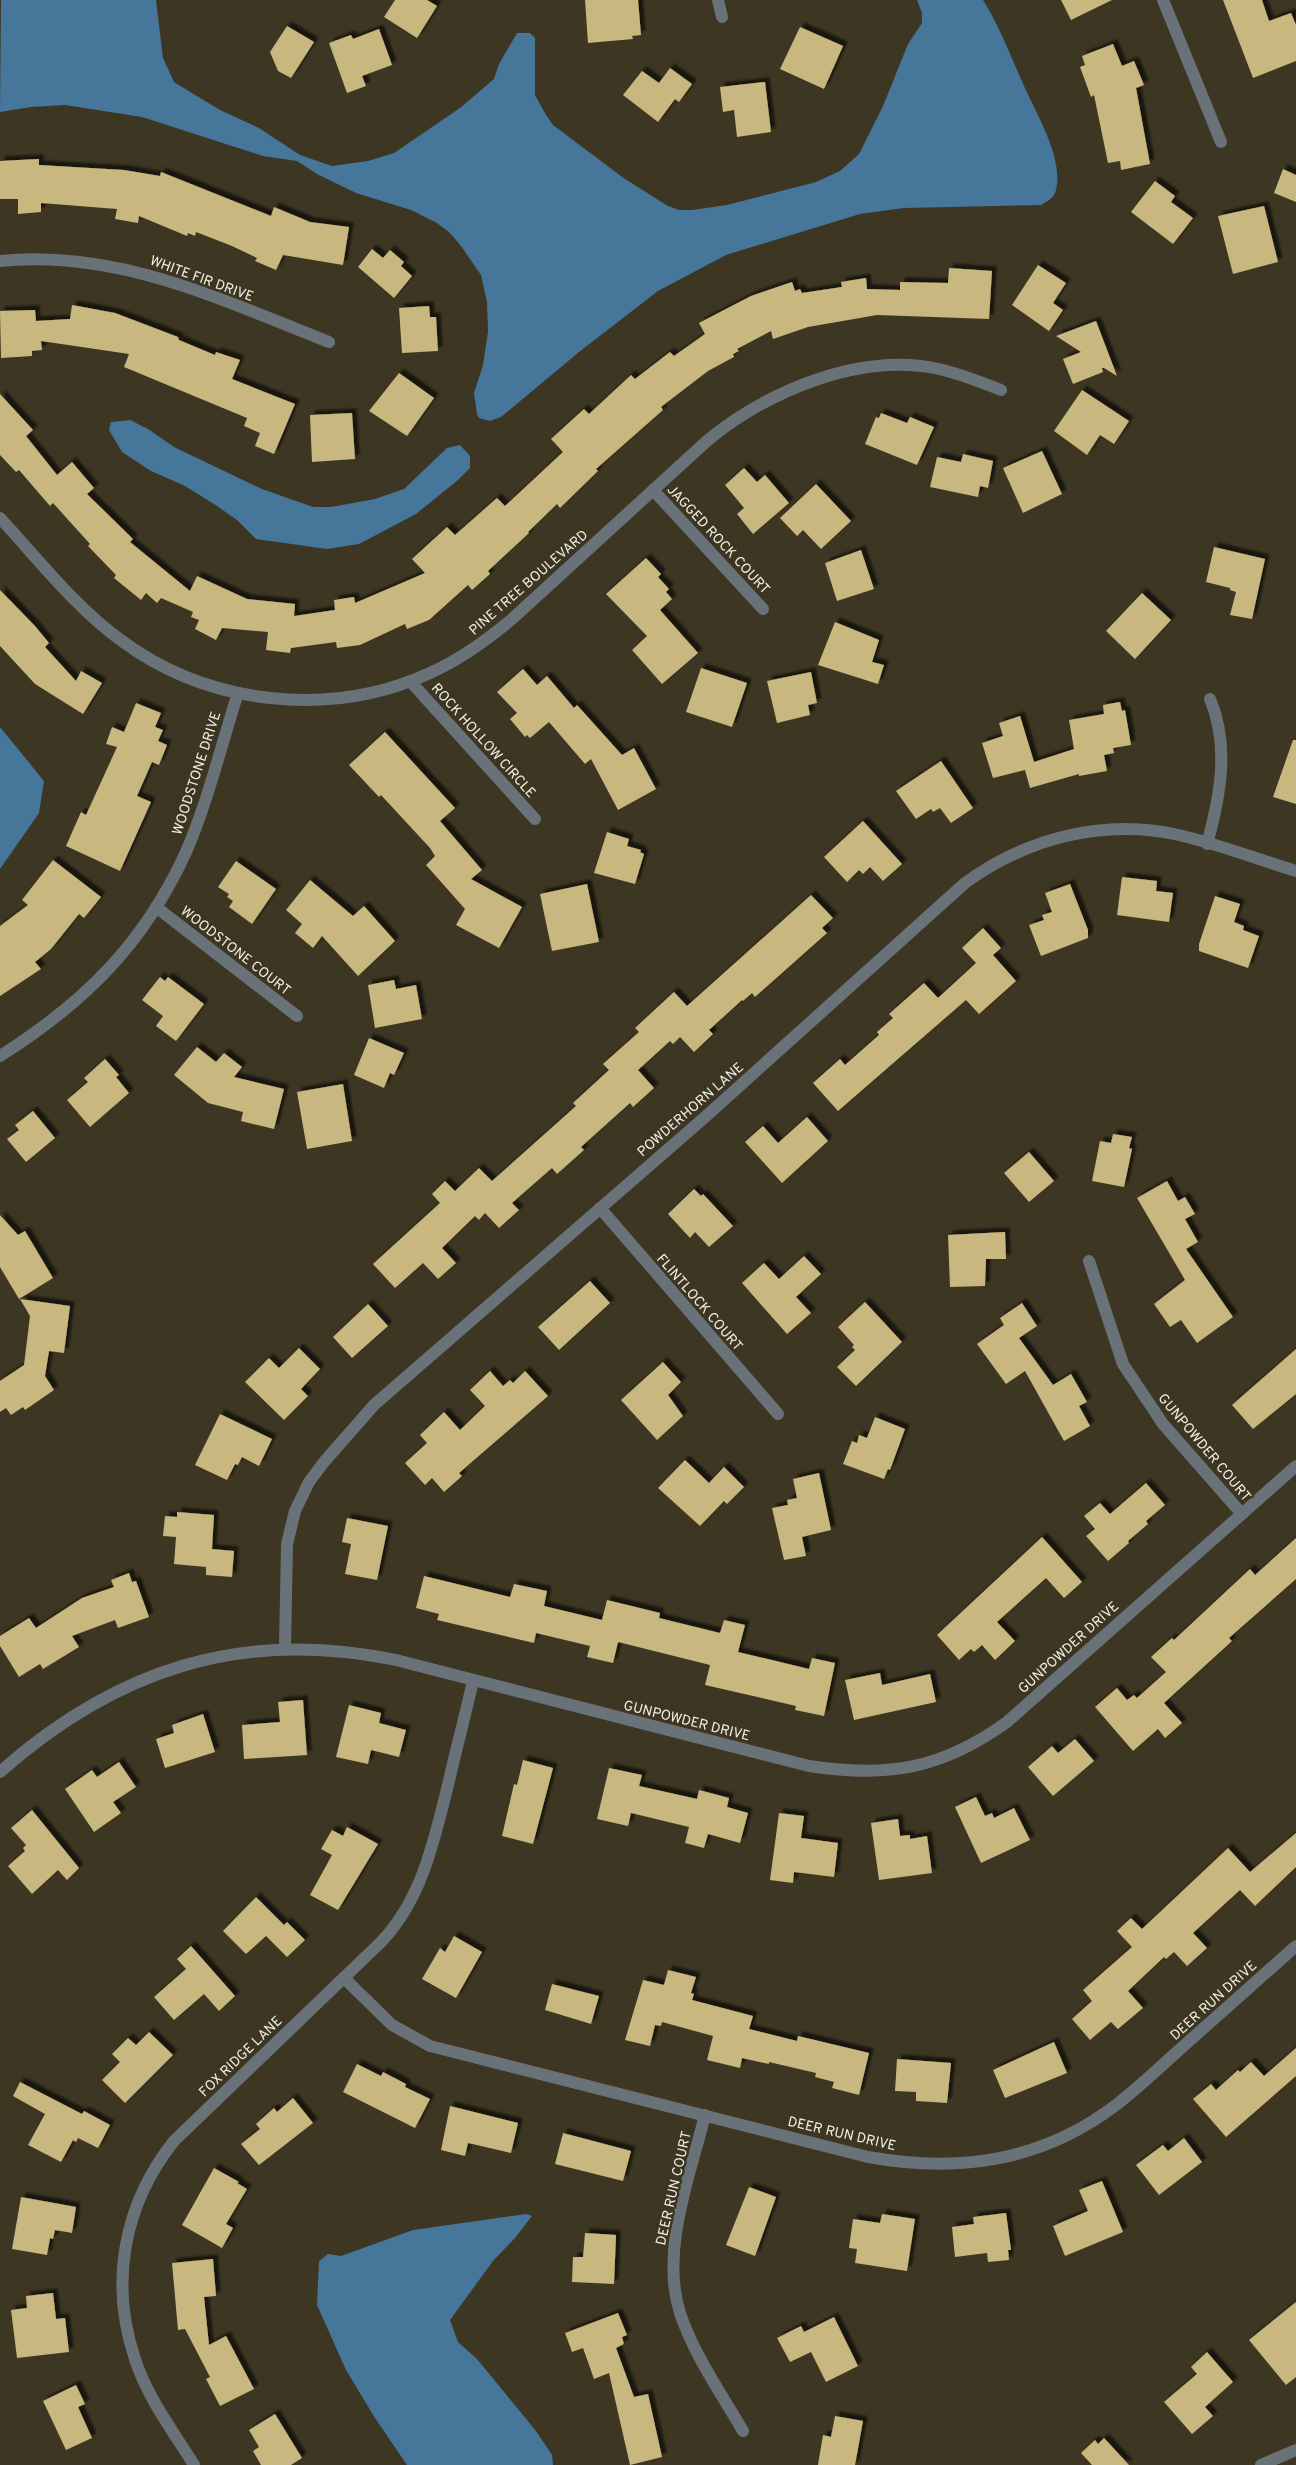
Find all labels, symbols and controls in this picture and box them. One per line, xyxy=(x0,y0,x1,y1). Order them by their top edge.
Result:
street label: WHITE FIR DRIVE xyxy=(147,253,256,306)
street label: JAGGED ROCK COURT xyxy=(663,482,773,598)
street label: PINE TREE BOULEVARD xyxy=(466,527,592,639)
street label: ROCK HOLLOW CIRCLE xyxy=(427,680,539,802)
street label: WOODSTONE DRIVE xyxy=(169,710,225,837)
street label: WOODSTONE COURT xyxy=(177,903,293,999)
street label: POWDERHORN LANE xyxy=(634,1059,748,1161)
street label: FLINTLOCK COURT xyxy=(652,1251,746,1355)
street label: GUNPOWDER COURT xyxy=(1154,1391,1254,1505)
street label: GUNPOWDER DRIVE xyxy=(1015,1598,1123,1698)
street label: GUNPOWDER DRIVE xyxy=(622,1698,752,1745)
street label: DEER RUN DRIVE xyxy=(1167,1958,1261,2044)
street label: FOX RIDGE LANE xyxy=(196,2013,286,2101)
street label: DEER RUN DRIVE xyxy=(786,2114,897,2155)
street label: DEER RUN COURT xyxy=(653,2130,696,2247)

